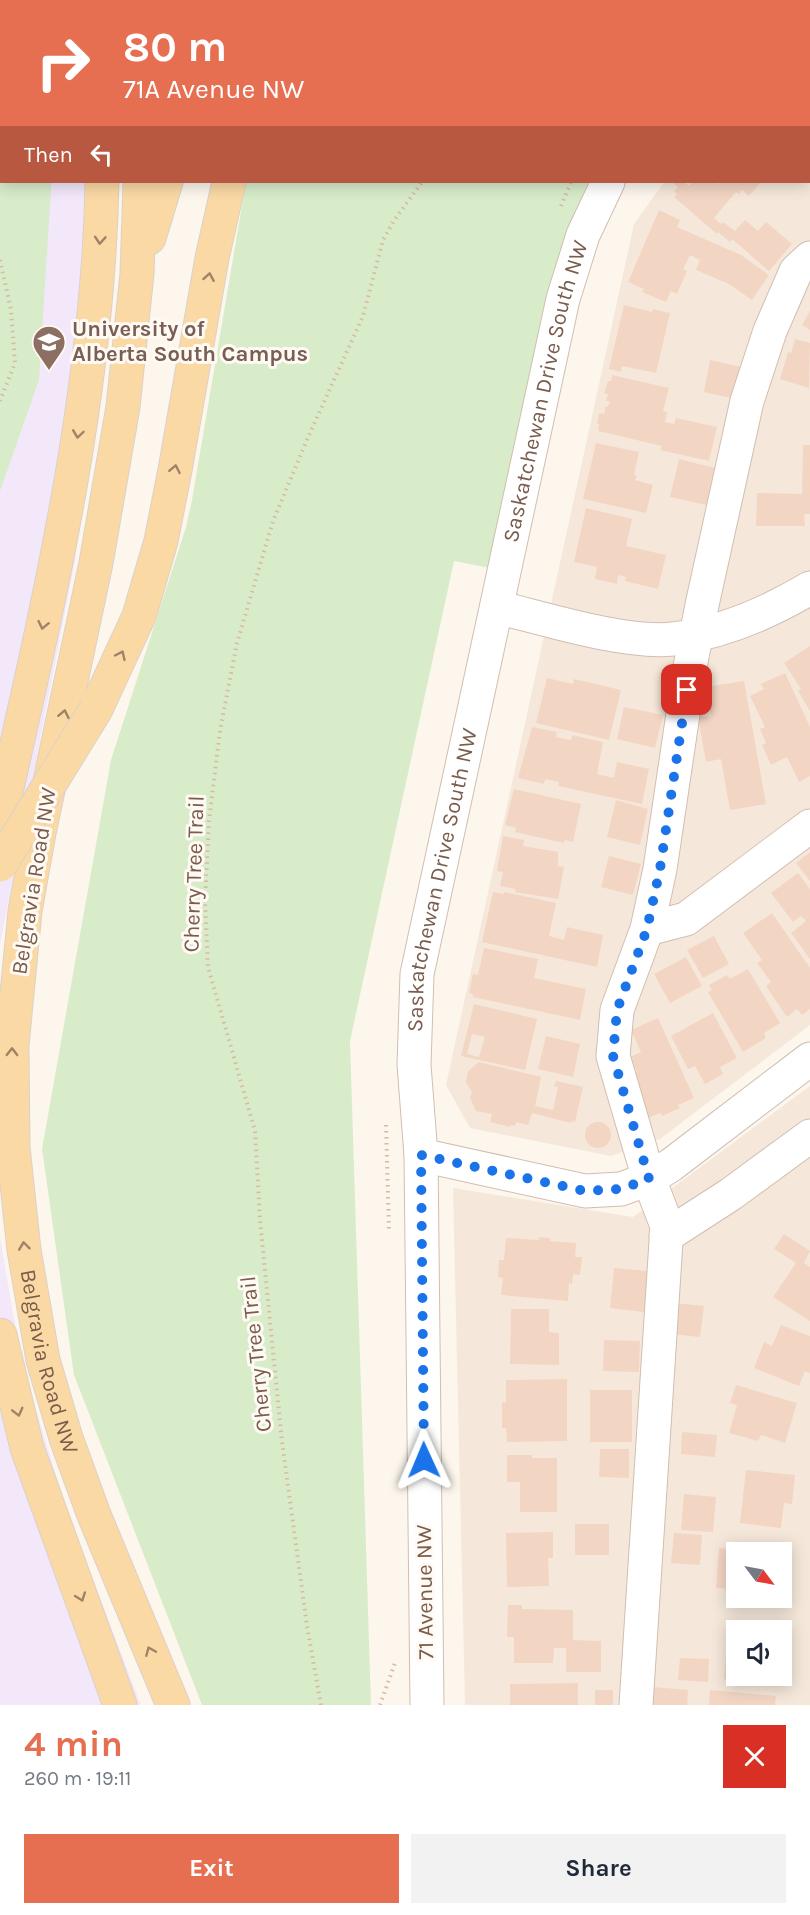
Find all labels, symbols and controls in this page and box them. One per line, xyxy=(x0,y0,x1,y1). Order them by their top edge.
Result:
text: 80 m xyxy=(123,22,227,72)
icon: right xyxy=(24,24,102,102)
text: 71A Avenue NW xyxy=(123,73,304,105)
icon: left xyxy=(85,138,118,171)
text: Then xyxy=(24,142,73,168)
one-way arrow xyxy=(94,235,107,244)
street label: Saskatchewan Drive South NW xyxy=(498,237,594,545)
one-way arrow xyxy=(202,272,215,282)
place label: University of Alberta South Campus xyxy=(72,316,308,367)
school or university icon: University of Alberta South Campus xyxy=(31,324,67,371)
one-way arrow xyxy=(73,429,85,438)
one-way arrow xyxy=(168,464,181,474)
one-way arrow xyxy=(37,620,50,630)
one-way arrow xyxy=(114,651,126,662)
pin xyxy=(661,664,712,715)
icon: arrive xyxy=(670,673,703,706)
one-way arrow xyxy=(57,709,70,719)
street label: Saskatchewan Drive South NW xyxy=(402,725,483,1032)
street label: Belgravia Road NW xyxy=(6,785,62,976)
street label: Cherry Tree Trail xyxy=(178,795,210,953)
one-way arrow xyxy=(6,1047,18,1056)
one-way arrow xyxy=(18,1241,31,1251)
street label: Belgravia Road NW xyxy=(15,1267,84,1458)
street label: Cherry Tree Trail xyxy=(235,1275,277,1433)
one-way arrow xyxy=(10,1407,23,1417)
position arrow xyxy=(392,1428,456,1492)
street label: 71 Avenue NW xyxy=(411,1524,439,1660)
north arrow xyxy=(726,1542,792,1608)
map controls xyxy=(726,1542,792,1686)
one-way arrow xyxy=(74,1591,86,1602)
button: sound xyxy=(726,1620,792,1686)
one-way arrow xyxy=(145,1646,157,1657)
text: 4 min xyxy=(24,1723,123,1765)
button: close xyxy=(723,1725,786,1788)
text: 260 m · 19:11 xyxy=(24,1767,131,1790)
button: Exit xyxy=(24,1834,399,1903)
button: Share xyxy=(411,1834,786,1903)

